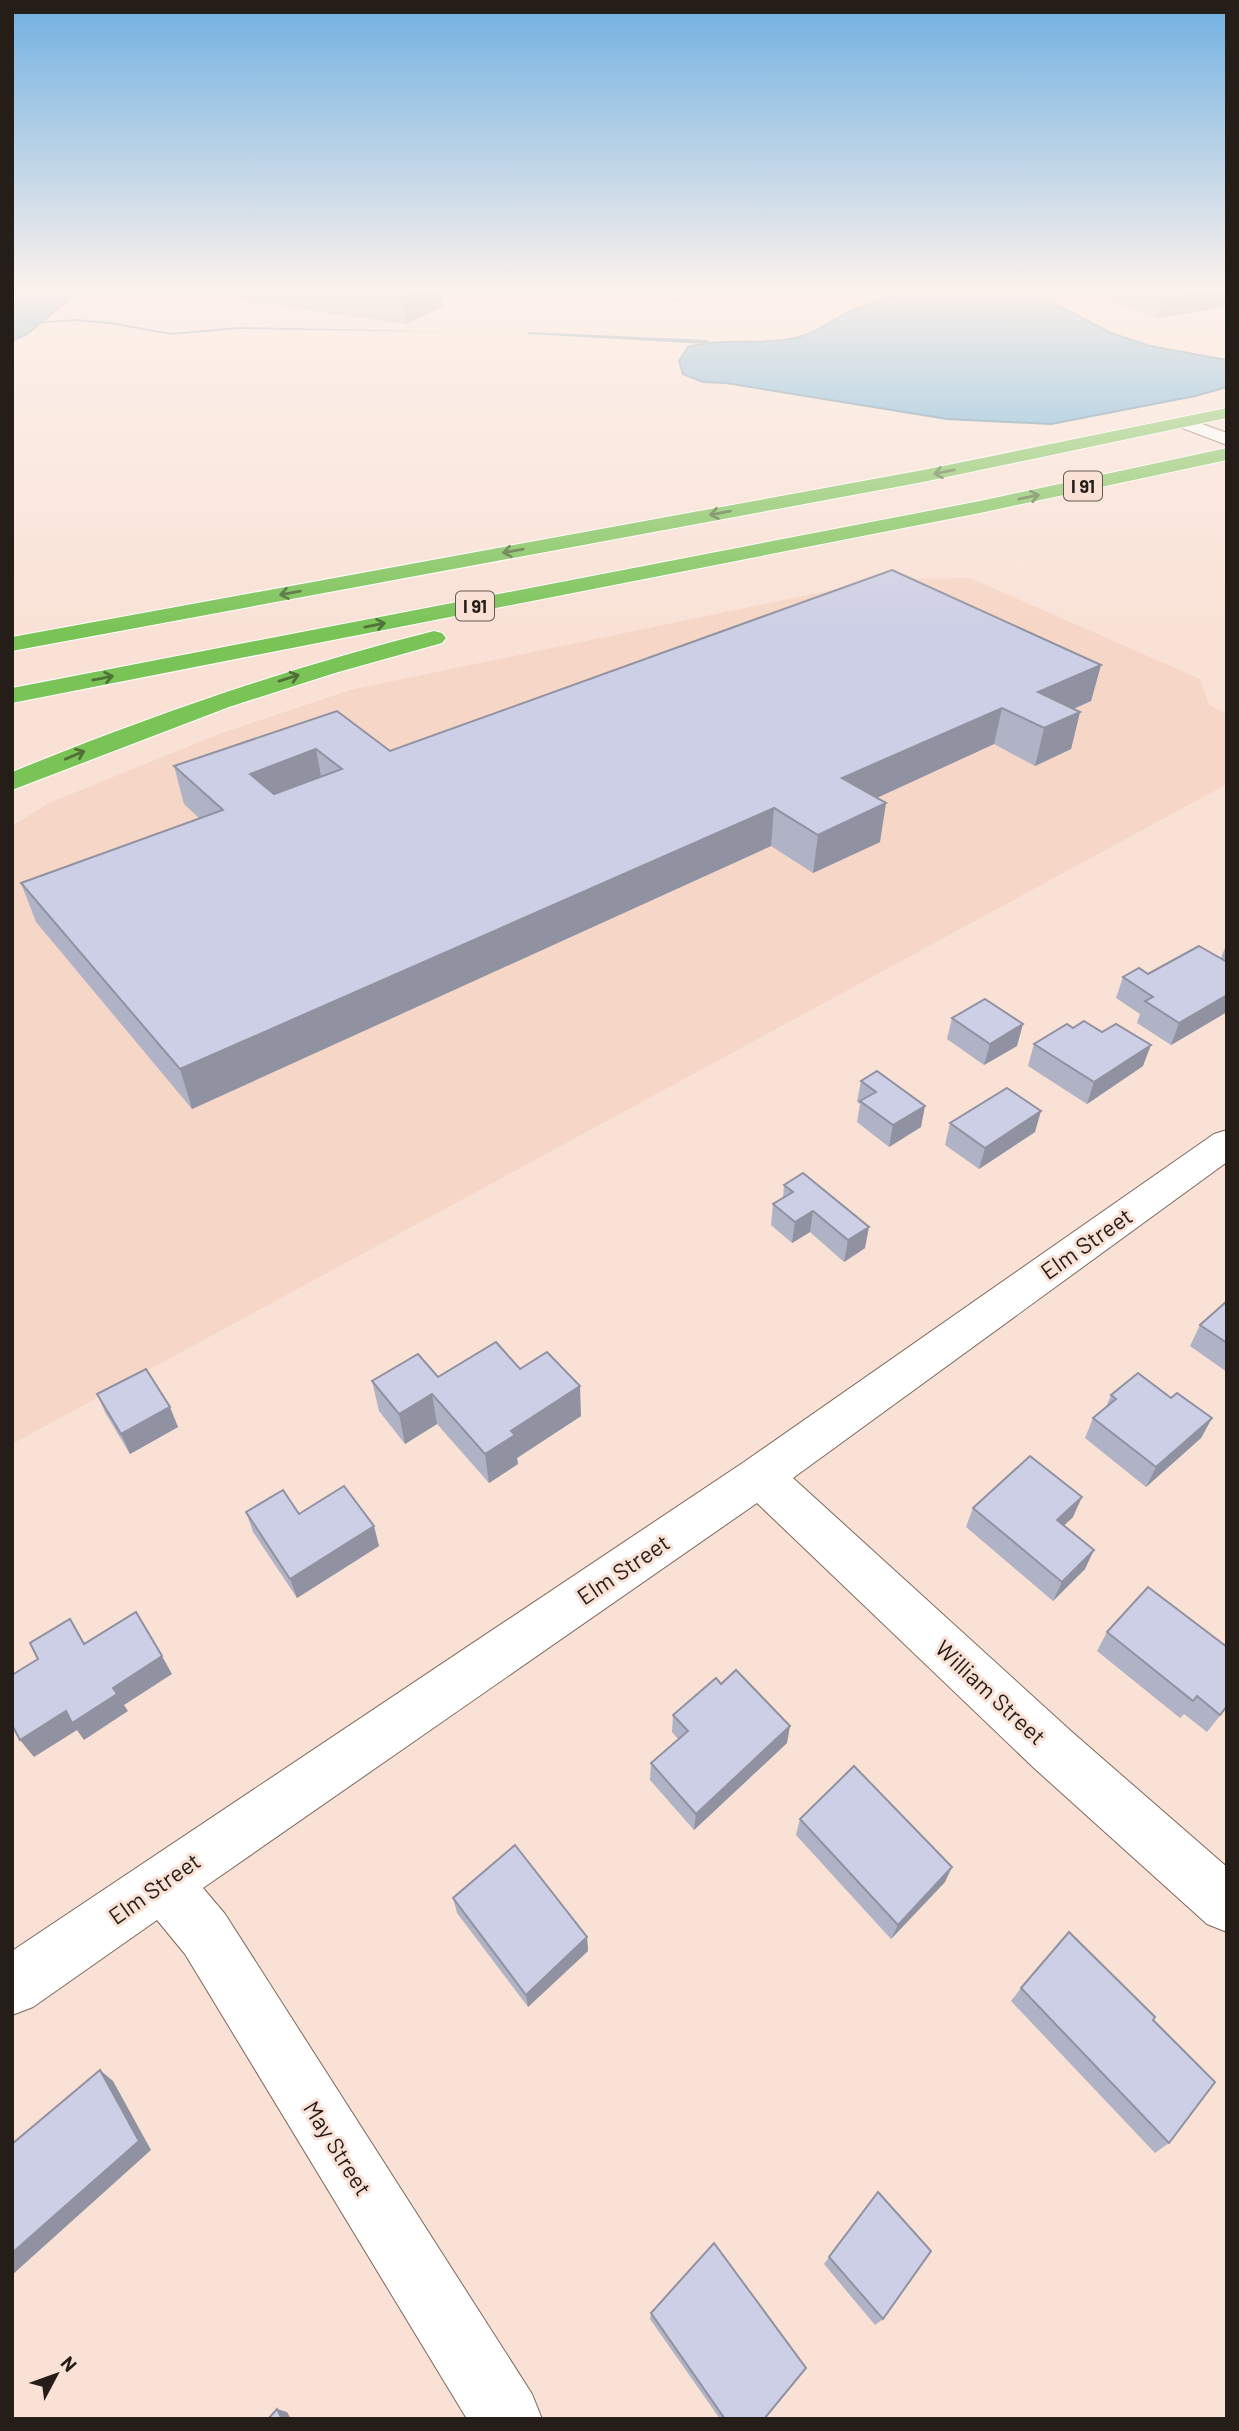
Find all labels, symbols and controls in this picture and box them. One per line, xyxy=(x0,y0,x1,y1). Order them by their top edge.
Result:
one-way arrow xyxy=(933,465,956,479)
road number: I 91 xyxy=(1064,472,1102,500)
one-way arrow xyxy=(1017,490,1040,504)
one-way arrow xyxy=(709,507,732,520)
one-way arrow xyxy=(502,545,525,559)
one-way arrow xyxy=(279,587,302,600)
road number: I 91 xyxy=(456,592,494,620)
one-way arrow xyxy=(363,618,386,632)
one-way arrow xyxy=(91,671,114,685)
one-way arrow xyxy=(278,671,300,684)
one-way arrow xyxy=(64,748,85,761)
street label: Elm Street xyxy=(1035,1201,1137,1285)
street label: Elm Street xyxy=(571,1528,675,1610)
street label: William Street xyxy=(930,1634,1052,1750)
street label: Elm Street xyxy=(103,1846,205,1930)
street label: May Street xyxy=(298,2096,378,2200)
north arrow xyxy=(21,2340,91,2410)
text: N xyxy=(56,2351,82,2376)

